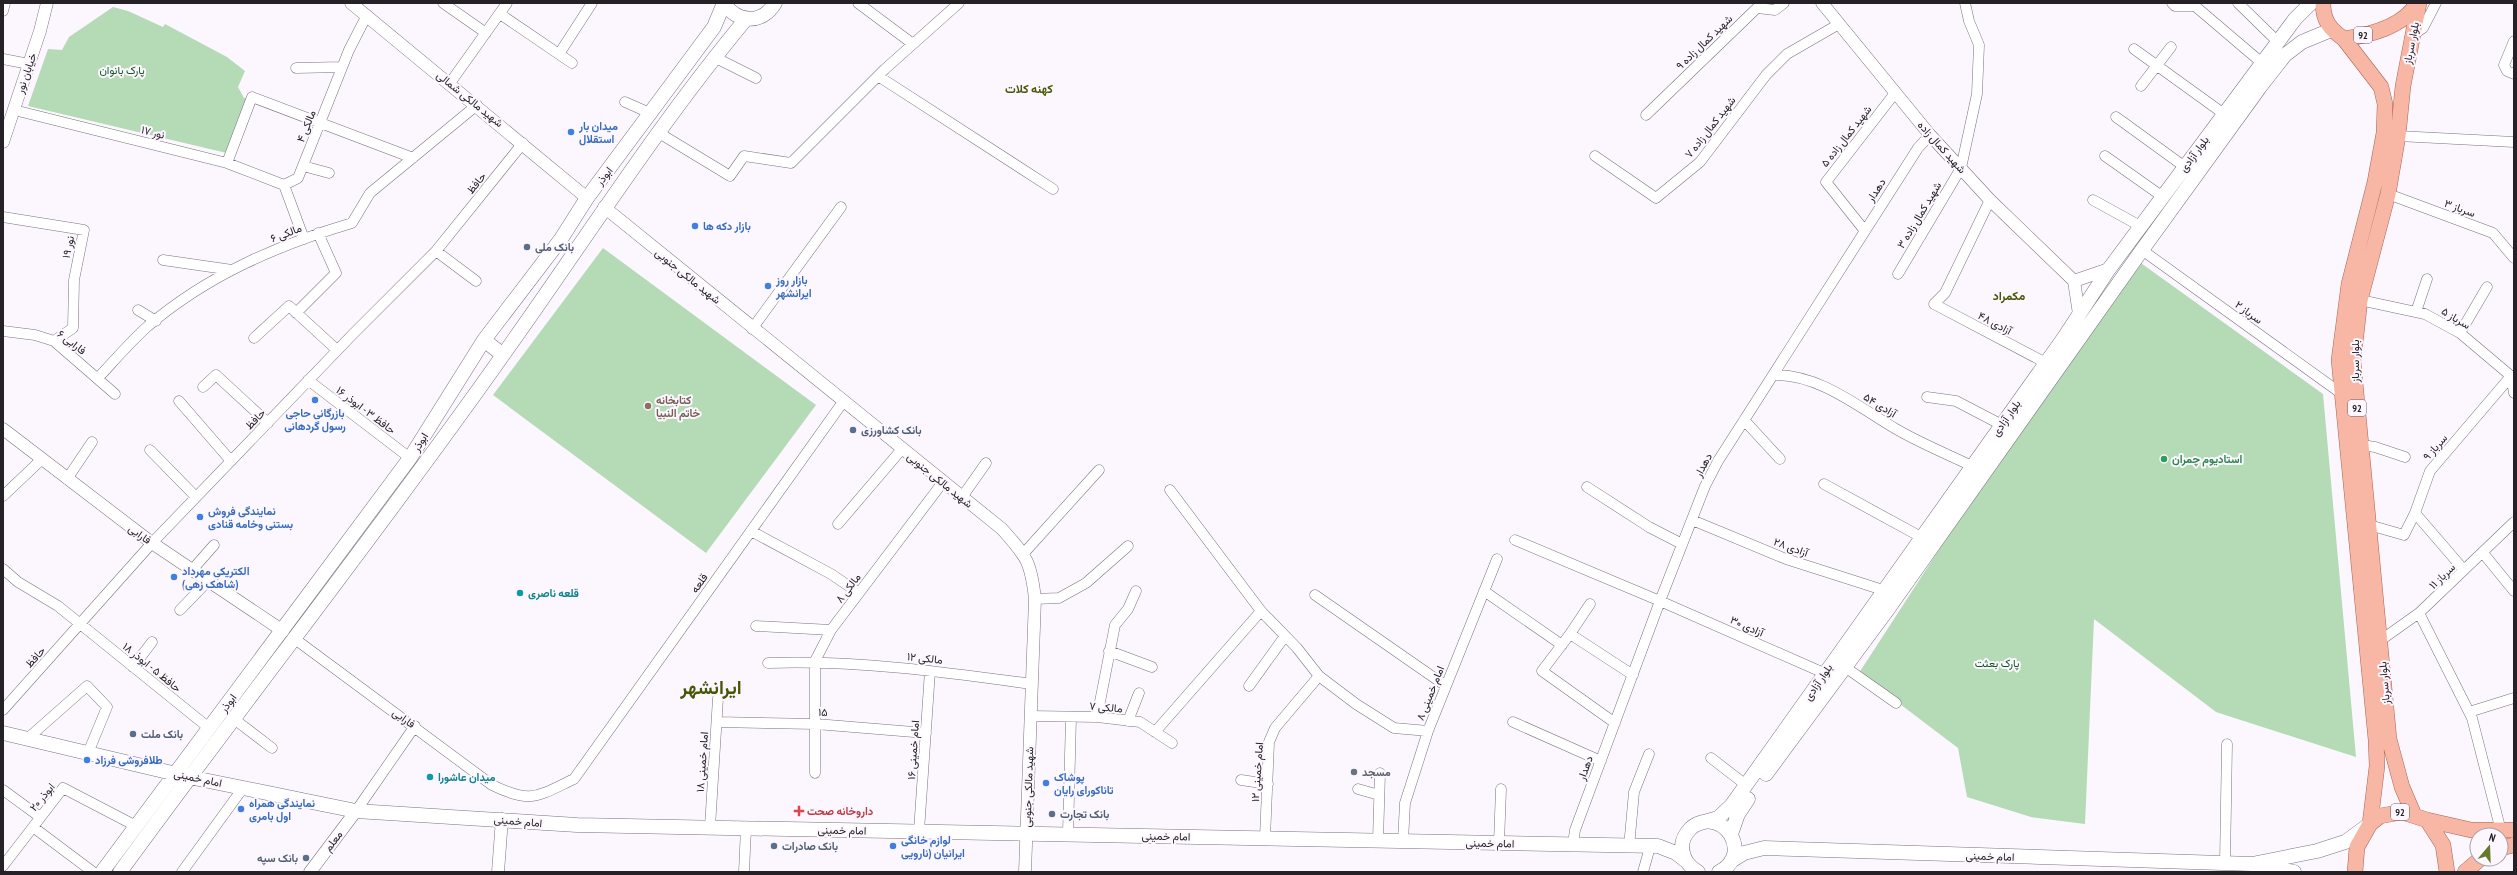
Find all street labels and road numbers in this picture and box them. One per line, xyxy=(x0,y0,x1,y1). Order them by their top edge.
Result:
street label: شهید کمال زاده ۹ xyxy=(1673,11,1735,73)
street label: بلوار سرباز xyxy=(2400,21,2422,66)
road number: 92 xyxy=(2354,27,2372,43)
street label: خیابان نور xyxy=(12,51,39,96)
street label: شهید مالکی شمالی xyxy=(434,68,506,130)
street label: شهید کمال زاده ۷ xyxy=(1682,93,1739,161)
street label: شهید کمال زاده ۵ xyxy=(1818,102,1875,170)
street label: مالکی ۴ xyxy=(293,108,319,144)
street label: شهید کمال زاده xyxy=(1915,118,1969,176)
street label: نور ۱۷ xyxy=(140,122,166,142)
street label: بلوار آزادی xyxy=(2176,133,2212,175)
street label: ابوذر xyxy=(592,164,616,189)
street label: حافظ xyxy=(463,169,489,197)
street label: دهدار xyxy=(1863,176,1889,205)
street label: شهید کمال زاده ۳ xyxy=(1894,179,1945,251)
street label: سرباز ۳ xyxy=(2443,196,2478,220)
street label: مالکی ۶ xyxy=(268,221,304,245)
street label: نور ۱۹ xyxy=(59,234,77,260)
street label: شهید مالکی جنوبی xyxy=(652,245,724,307)
street label: سرباز ۲ xyxy=(2232,297,2266,327)
street label: سرباز ۵ xyxy=(2439,304,2473,332)
street label: آزادی ۴۸ xyxy=(1976,308,2016,338)
street label: فارابی ۶ xyxy=(55,327,89,357)
street label: بلوار سرباز xyxy=(2348,340,2362,383)
street label: حافظ ۳ - ابوذر ۱۶ xyxy=(333,383,399,437)
street label: آزادی ۵۴ xyxy=(1861,390,1900,421)
street label: بلوار آزادی xyxy=(1988,397,2024,439)
road number: 92 xyxy=(2348,400,2366,416)
street label: حافظ xyxy=(242,406,268,432)
street label: ابوذر xyxy=(408,430,431,455)
street label: سرباز ۹ xyxy=(2420,431,2450,463)
street label: شهید مالکی جنوبی xyxy=(904,449,976,511)
street label: دهدار xyxy=(1690,451,1715,480)
street label: فارابی xyxy=(126,521,154,547)
street label: آزادی ۲۸ xyxy=(1772,534,1812,560)
street label: سرباز ۱۱ xyxy=(2426,560,2458,592)
street label: مالکی ۸ xyxy=(832,570,864,606)
street label: قلعه xyxy=(687,571,711,595)
street label: آزادی ۳۰ xyxy=(1728,612,1767,640)
street label: حافظ ۵ - ابوذر ۱۸ xyxy=(120,639,184,695)
street label: حافظ xyxy=(22,644,48,670)
street label: مالکی ۱۲ xyxy=(906,649,944,667)
street label: بلوار آزادی xyxy=(1801,661,1835,703)
street label: بلوار سرباز xyxy=(2375,661,2393,706)
street label: امام خمینی ۸ xyxy=(1413,664,1448,723)
street label: ابوذر xyxy=(216,691,240,716)
street label: مالکی ۷ xyxy=(1089,699,1123,715)
street label: فارابی xyxy=(390,705,418,731)
street label: ۱۵ xyxy=(818,705,828,719)
street label: امام خمینی ۱۶ xyxy=(904,720,923,780)
street label: امام خمینی ۱۸ xyxy=(693,731,712,793)
street label: امام خمینی ۱۲ xyxy=(1248,742,1267,802)
street label: شهید مالکی جنوبی xyxy=(1020,746,1036,828)
street label: دهدار xyxy=(1574,754,1596,783)
street label: امام خمینی xyxy=(173,766,223,791)
street label: ابوذر ۲۰ xyxy=(26,780,58,814)
road number: 92 xyxy=(2391,804,2409,820)
street label: امام خمینی xyxy=(493,812,543,831)
street label: امام خمینی xyxy=(818,823,866,838)
street label: معلم xyxy=(321,828,346,855)
street label: امام خمینی xyxy=(1142,829,1190,844)
street label: امام خمینی xyxy=(1466,836,1514,851)
street label: امام خمینی xyxy=(1965,848,2015,865)

